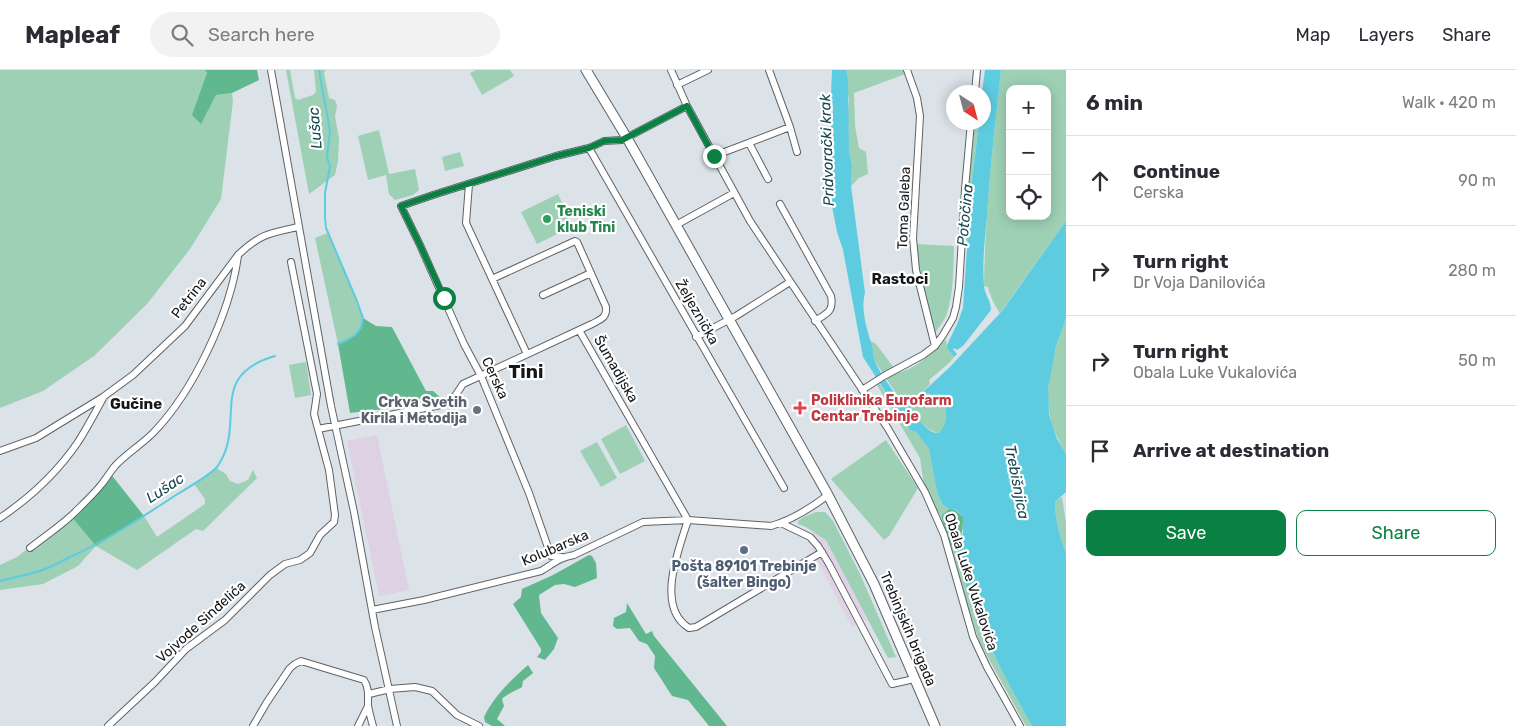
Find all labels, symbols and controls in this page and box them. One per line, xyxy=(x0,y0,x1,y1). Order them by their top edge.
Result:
search box xyxy=(150,12,500,57)
text: Mapleaf xyxy=(25,21,120,49)
icon: search xyxy=(168,21,196,49)
text: Search here xyxy=(208,23,315,46)
text: Map xyxy=(1296,24,1331,46)
text: Layers xyxy=(1359,24,1414,46)
text: Share xyxy=(1442,24,1491,46)
north arrow xyxy=(946,85,991,130)
map controls xyxy=(1006,85,1051,220)
button: + xyxy=(1006,85,1051,130)
text: 6 min xyxy=(1086,90,1143,115)
water label: Pridvorački krak xyxy=(816,93,838,207)
text: Walk · 420 m xyxy=(1402,93,1496,112)
water label: Lušac xyxy=(304,106,326,150)
button: − xyxy=(1006,130,1051,175)
route end xyxy=(703,145,726,168)
text: Continue xyxy=(1133,160,1220,183)
street label: Toma Galeba xyxy=(894,166,914,250)
icon: ahead xyxy=(1086,167,1114,195)
text: 90 m xyxy=(1458,171,1496,190)
button: locate xyxy=(1006,175,1051,220)
water label: Potočina xyxy=(953,183,977,247)
text: Cerska xyxy=(1133,183,1184,202)
place label: Teniski klub Tini xyxy=(557,203,615,236)
marker: Teniski klub Tini xyxy=(541,213,553,225)
text: Turn right xyxy=(1133,250,1228,273)
icon: right xyxy=(1086,257,1114,285)
text: 280 m xyxy=(1448,261,1496,280)
district label: Rastoci xyxy=(872,270,928,288)
text: Dr Voja Danilovića xyxy=(1133,273,1265,292)
street label: Petrina xyxy=(168,274,210,322)
street label: Željeznička xyxy=(672,276,723,348)
route start xyxy=(433,287,456,310)
street label: Šumadijska xyxy=(590,332,643,406)
text: Turn right xyxy=(1133,340,1228,363)
icon: right xyxy=(1086,347,1114,375)
text: 50 m xyxy=(1458,351,1496,370)
street label: Cerska xyxy=(478,354,512,402)
district label: Tini xyxy=(509,360,543,383)
text: Obala Luke Vukalovića xyxy=(1133,363,1297,382)
place label: Poliklinika Eurofarm Centar Trebinje xyxy=(811,392,952,425)
place label: Crkva Svetih Kirila i Metodija xyxy=(361,394,467,427)
district label: Gučine xyxy=(110,395,162,413)
marker: Poliklinika Eurofarm Centar Trebinje xyxy=(793,401,807,415)
marker: Crkva Svetih Kirila i Metodija xyxy=(471,404,483,416)
icon: arrive xyxy=(1086,437,1114,465)
text: Arrive at destination xyxy=(1133,439,1329,462)
water label: Trebišnjica xyxy=(1001,443,1033,521)
water label: Lušac xyxy=(143,469,187,507)
button: Save xyxy=(1086,510,1286,556)
button: Share xyxy=(1296,510,1496,556)
street label: Obala Luke Vukalovića xyxy=(941,511,1001,653)
street label: Kolubarska xyxy=(519,526,591,570)
marker: Pošta 89101 Trebinje (šalter Bingo) xyxy=(738,544,750,556)
place label: Pošta 89101 Trebinje (šalter Bingo) xyxy=(671,558,817,591)
street label: Trebinjskih brigada xyxy=(876,569,940,689)
street label: Vojvode Sinđelića xyxy=(153,577,249,667)

